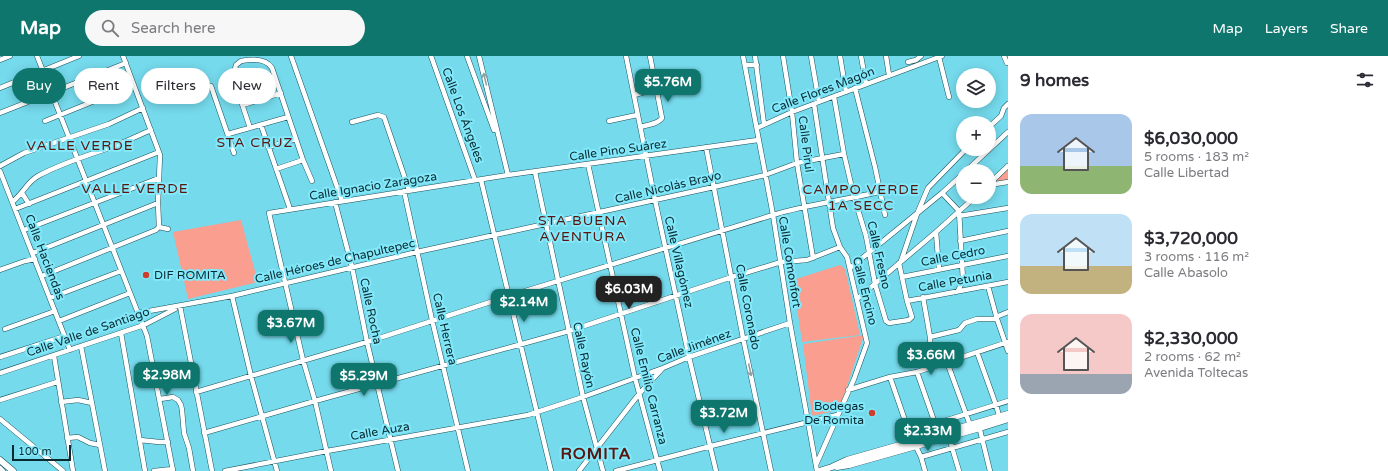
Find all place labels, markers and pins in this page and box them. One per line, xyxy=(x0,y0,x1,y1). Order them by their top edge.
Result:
pin: $5.76M xyxy=(635,69,701,103)
place label: DIF ROMITA xyxy=(154,268,226,282)
marker: DIF ROMITA xyxy=(141,270,151,280)
pin: $6.03M xyxy=(596,276,662,310)
pin: $2.14M xyxy=(491,289,557,323)
pin: $3.67M xyxy=(258,310,324,344)
pin: $3.66M xyxy=(898,342,964,376)
pin: $2.98M xyxy=(134,362,200,396)
pin: $5.29M xyxy=(331,363,397,397)
place label: Bodegas De Romita xyxy=(804,399,864,427)
pin: $3.72M xyxy=(691,400,757,434)
marker: Bodegas De Romita xyxy=(867,408,877,418)
pin: $2.33M xyxy=(895,418,961,452)

